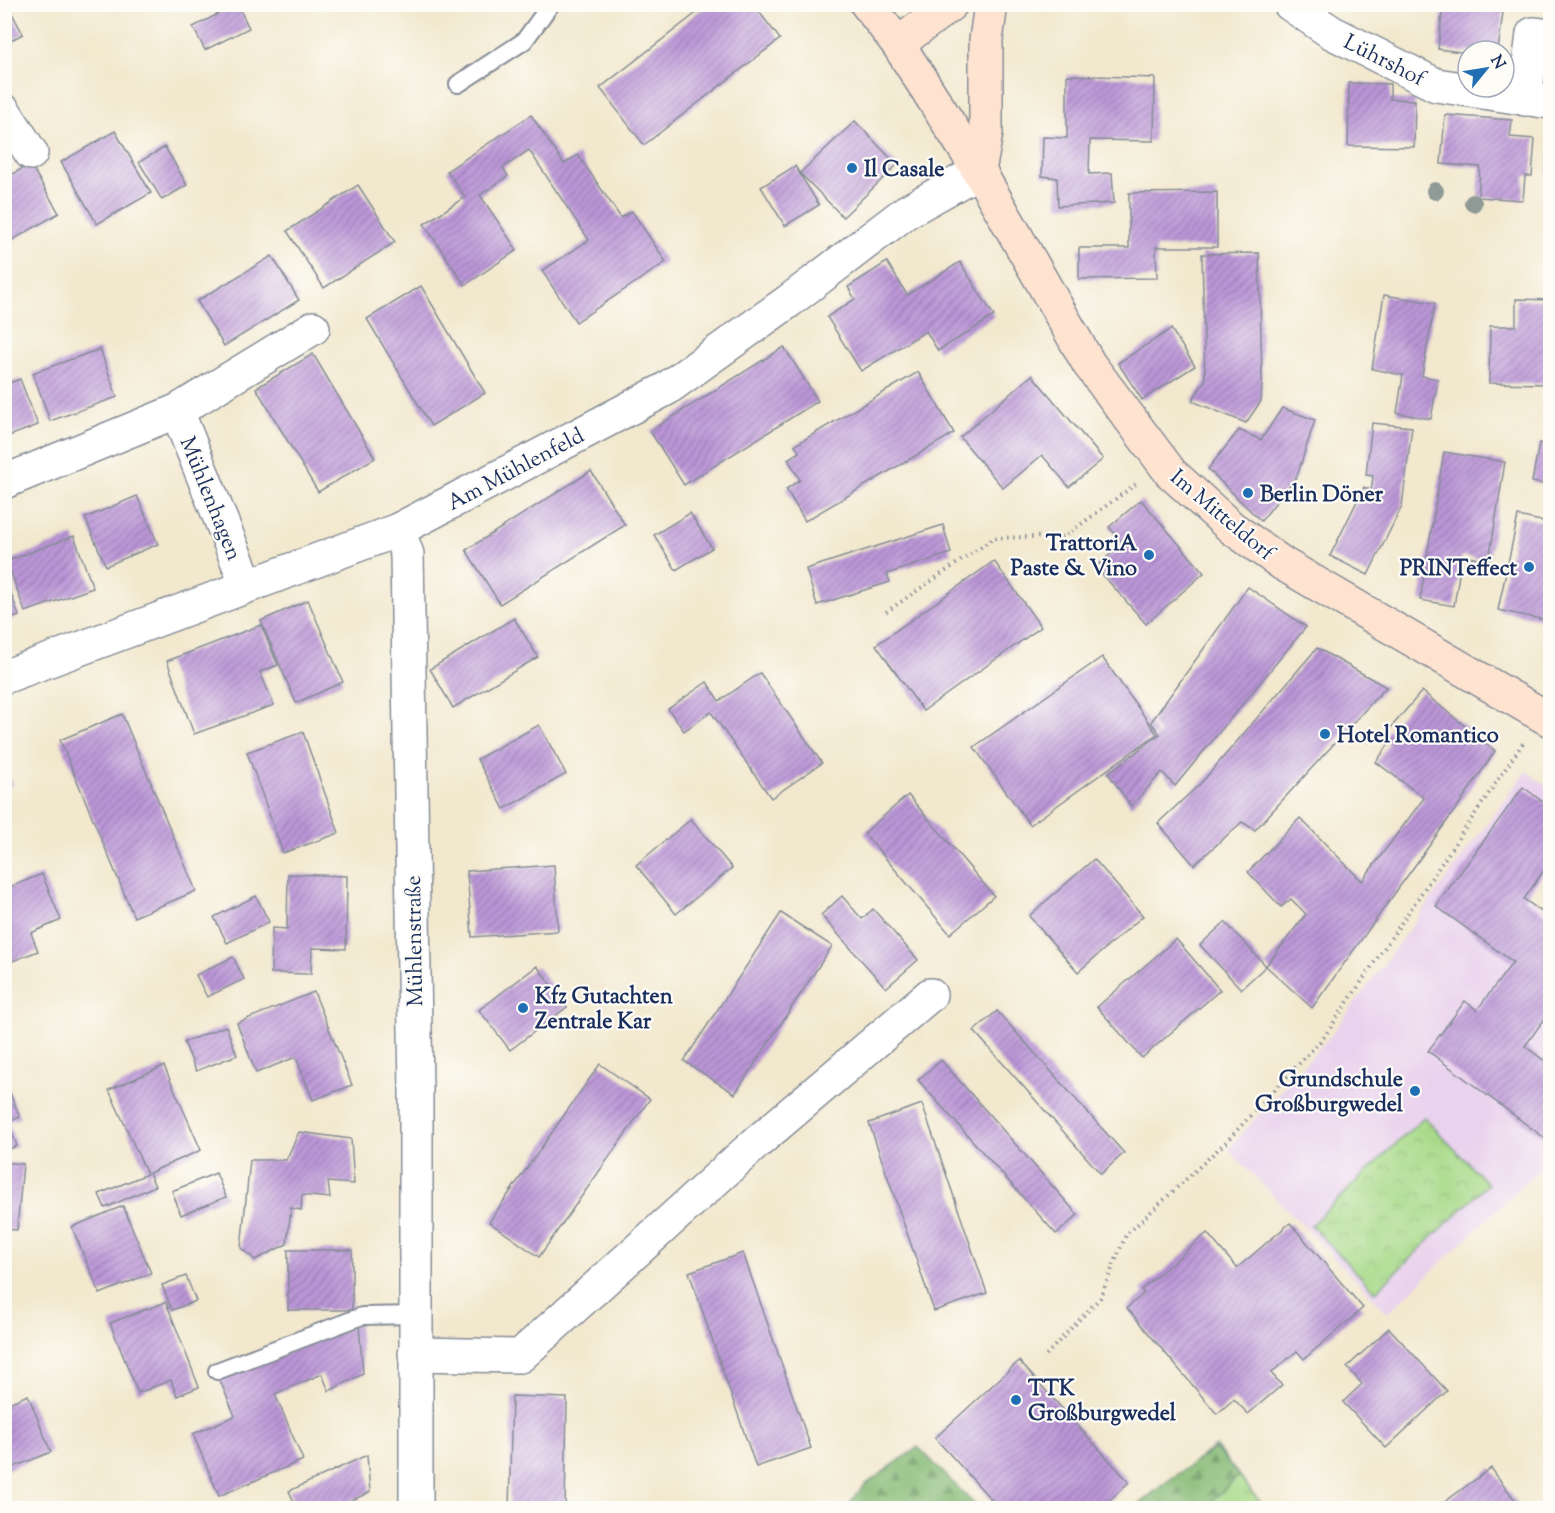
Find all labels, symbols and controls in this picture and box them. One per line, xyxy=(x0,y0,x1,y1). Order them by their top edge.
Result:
street label: Lührshof xyxy=(1337,27,1431,97)
north arrow xyxy=(1456,39,1516,99)
text: N xyxy=(1484,51,1510,74)
place label: Il Casale xyxy=(864,155,945,187)
marker: Il Casale xyxy=(845,161,859,175)
street label: Am Mühlenfeld xyxy=(442,421,591,520)
street label: Mühlenhagen xyxy=(170,432,249,566)
street label: Im Mitteldorf xyxy=(1162,463,1281,570)
place label: Berlin Döner xyxy=(1260,480,1384,512)
marker: Berlin Döner xyxy=(1241,486,1255,500)
place label: TrattoriA Paste & Vino xyxy=(1011,529,1137,586)
marker: TrattoriA Paste & Vino xyxy=(1142,548,1156,562)
place label: PRINTeffect xyxy=(1400,554,1517,586)
marker: PRINTeffect xyxy=(1522,560,1536,574)
place label: Hotel Romantico xyxy=(1337,721,1499,753)
marker: Hotel Romantico xyxy=(1318,727,1332,741)
street label: Mühlenstraße xyxy=(399,875,433,1007)
place label: Kfz Gutachten Zentrale Kar xyxy=(535,982,673,1039)
marker: Kfz Gutachten Zentrale Kar xyxy=(516,1001,530,1015)
place label: Grundschule Großburgwedel xyxy=(1255,1065,1404,1122)
marker: Grundschule Großburgwedel xyxy=(1408,1084,1422,1098)
place label: TTK Großburgwedel xyxy=(1028,1374,1177,1431)
marker: TTK Großburgwedel xyxy=(1009,1393,1023,1407)

